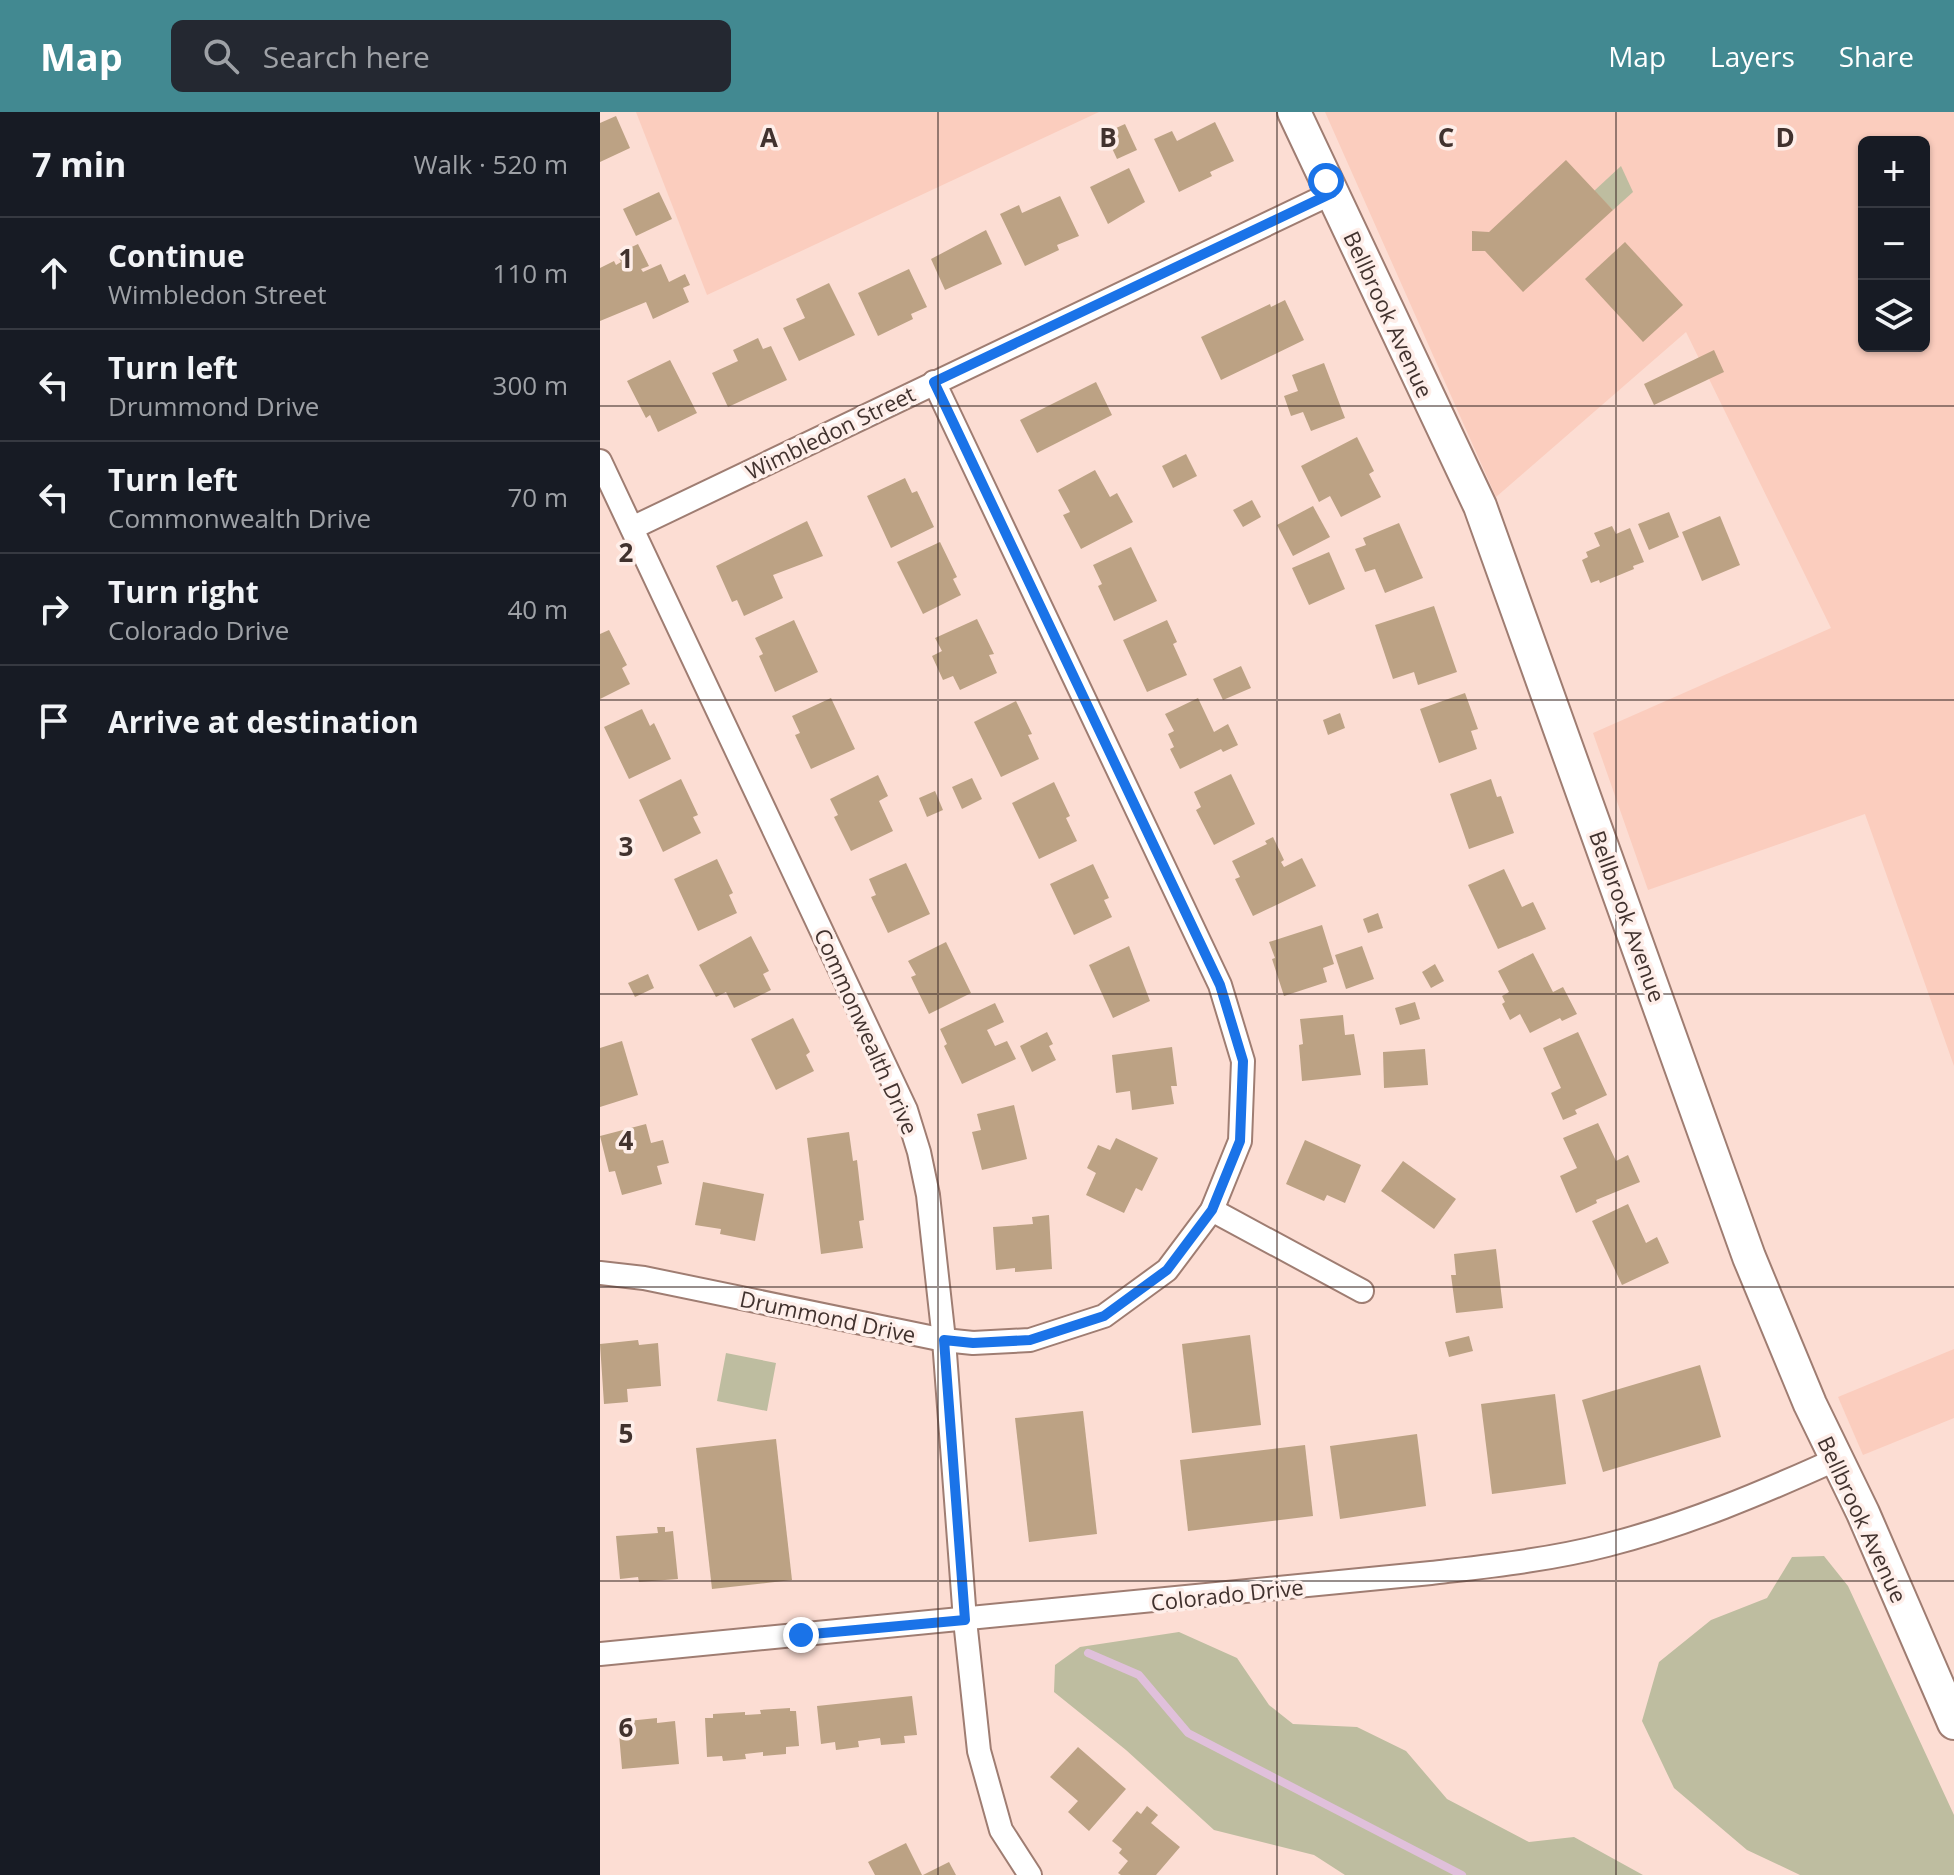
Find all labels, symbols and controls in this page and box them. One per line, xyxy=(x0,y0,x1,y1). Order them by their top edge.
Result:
search box xyxy=(171,20,731,92)
text: Map xyxy=(40,30,123,82)
icon: search xyxy=(199,34,243,78)
text: Search here xyxy=(263,36,430,77)
text: Map xyxy=(1608,37,1666,75)
text: Layers xyxy=(1710,37,1795,75)
text: Share xyxy=(1839,37,1914,75)
text: A xyxy=(760,119,778,155)
text: B xyxy=(1099,119,1117,155)
text: C xyxy=(1438,119,1454,155)
text: D xyxy=(1775,119,1795,155)
map controls xyxy=(1858,136,1930,352)
button: + xyxy=(1858,136,1930,208)
text: 7 min xyxy=(32,141,126,187)
text: Walk · 520 m xyxy=(414,146,568,182)
route start xyxy=(1308,163,1344,199)
button: − xyxy=(1858,208,1930,280)
street label: Bellbrook Avenue xyxy=(1337,226,1441,402)
text: Continue xyxy=(108,235,245,276)
text: 1 xyxy=(619,240,633,276)
icon: ahead xyxy=(32,251,76,295)
text: 110 m xyxy=(493,255,568,291)
text: Wimbledon Street xyxy=(108,276,327,312)
button: layers xyxy=(1858,280,1930,352)
text: Turn left xyxy=(108,347,238,388)
icon: left xyxy=(32,363,76,407)
text: 300 m xyxy=(493,367,568,403)
street label: Wimbledon Street xyxy=(740,378,920,486)
text: Drummond Drive xyxy=(108,388,319,424)
text: Turn left xyxy=(108,459,238,500)
icon: left xyxy=(32,475,76,519)
text: 70 m xyxy=(507,479,568,515)
text: Commonwealth Drive xyxy=(108,500,371,536)
text: 2 xyxy=(619,534,634,570)
text: Turn right xyxy=(108,571,259,612)
icon: right xyxy=(32,587,76,631)
text: 40 m xyxy=(507,591,568,627)
text: Colorado Drive xyxy=(108,612,289,648)
icon: arrive xyxy=(32,699,76,743)
text: Arrive at destination xyxy=(108,701,419,742)
street label: Bellbrook Avenue xyxy=(1583,826,1673,1006)
text: 3 xyxy=(619,828,633,864)
street label: Commonwealth Drive xyxy=(808,923,926,1139)
text: 4 xyxy=(619,1122,634,1158)
street label: Drummond Drive xyxy=(737,1283,919,1349)
text: 5 xyxy=(619,1415,633,1451)
street label: Bellbrook Avenue xyxy=(1811,1431,1915,1607)
street label: Colorado Drive xyxy=(1149,1571,1305,1617)
route end xyxy=(783,1617,819,1653)
text: 6 xyxy=(619,1709,634,1745)

